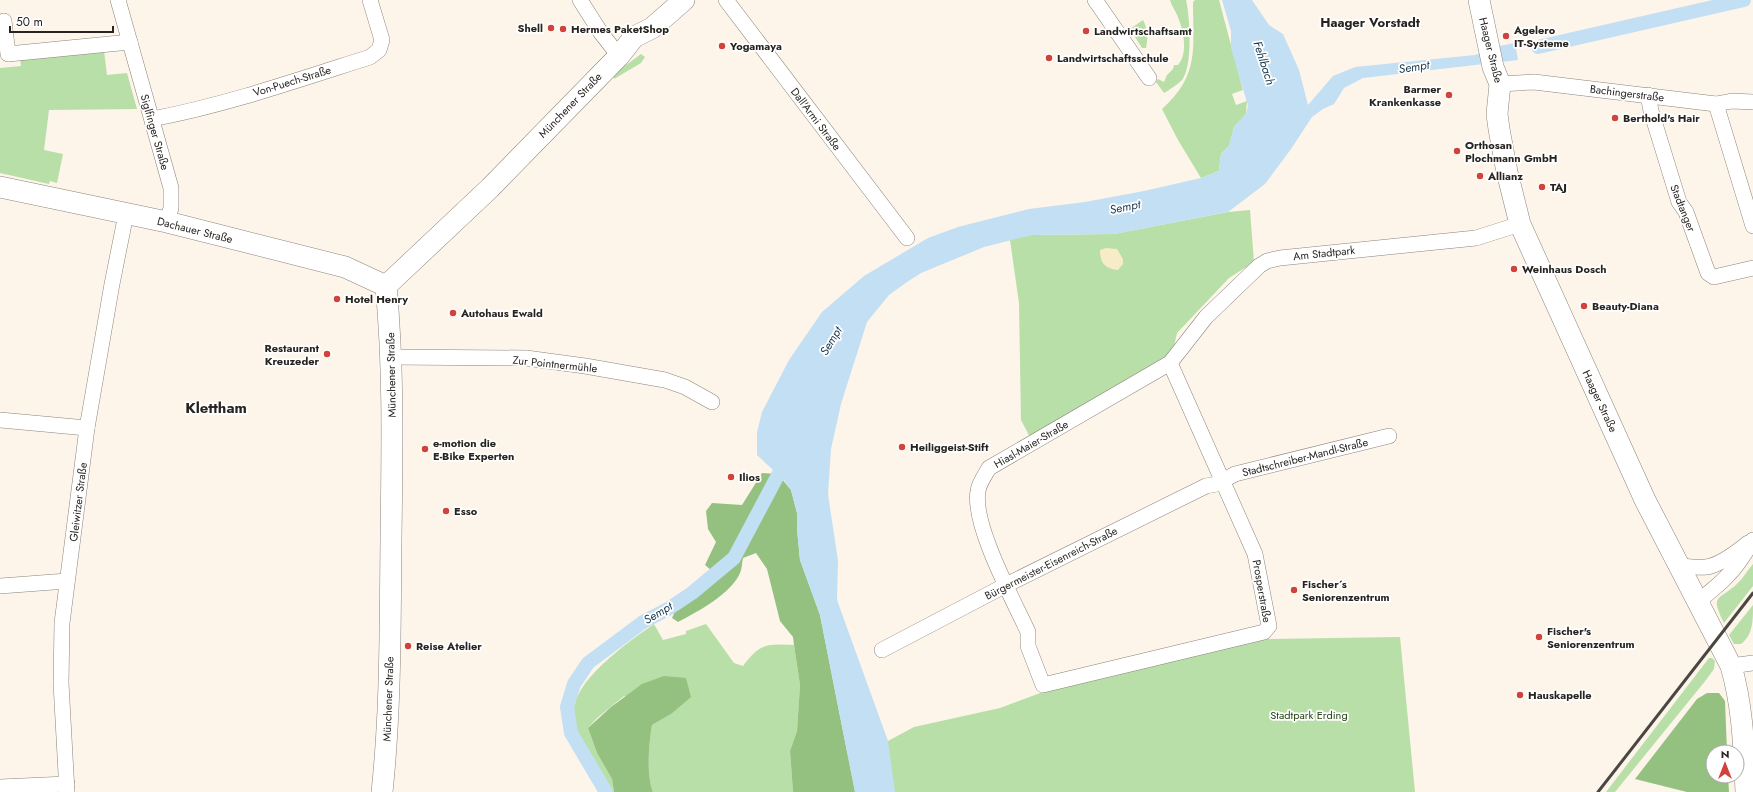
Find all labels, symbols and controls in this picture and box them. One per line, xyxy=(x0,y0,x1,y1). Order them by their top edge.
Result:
scale bar xyxy=(10,8,113,34)
text: 50 m xyxy=(16,13,43,31)
district label: Haager Vorstadt xyxy=(1320,13,1421,32)
street label: Haager Straße xyxy=(1475,16,1507,85)
place label: Shell xyxy=(518,20,543,36)
place label: Hermes PaketShop xyxy=(571,21,669,37)
place label: Agelero IT-Systeme xyxy=(1513,22,1569,51)
marker: Shell xyxy=(546,23,556,33)
place label: Landwirtschaftsamt xyxy=(1094,23,1192,39)
marker: Hermes PaketShop xyxy=(558,24,568,34)
marker: Landwirtschaftsamt xyxy=(1081,26,1091,36)
marker: Agelero IT-Systeme xyxy=(1501,31,1511,41)
place label: Yogamaya xyxy=(729,38,782,54)
water label: Fehlbach xyxy=(1248,39,1280,87)
marker: Yogamaya xyxy=(717,41,727,51)
place label: Landwirtschaftsschule xyxy=(1057,50,1169,66)
marker: Landwirtschaftsschule xyxy=(1044,53,1054,63)
water label: Sempt xyxy=(1397,56,1432,78)
street label: Von-Puech-Straße xyxy=(251,61,333,100)
street label: Münchener Straße xyxy=(535,69,606,141)
place label: Barmer Krankenkasse xyxy=(1369,81,1441,110)
street label: Bachingerstraße xyxy=(1589,81,1665,106)
street label: Dall'Armi Straße xyxy=(787,84,845,154)
marker: Barmer Krankenkasse xyxy=(1444,90,1454,100)
street label: Siglfinger Straße xyxy=(137,92,174,172)
place label: Berthold's Hair xyxy=(1623,110,1700,126)
marker: Berthold's Hair xyxy=(1610,113,1620,123)
place label: Orthosan Plochmann GmbH xyxy=(1465,137,1557,166)
marker: Orthosan Plochmann GmbH xyxy=(1452,146,1462,156)
place label: Allianz xyxy=(1487,168,1523,184)
marker: Allianz xyxy=(1475,171,1485,181)
place label: TAJ xyxy=(1550,179,1567,195)
marker: TAJ xyxy=(1537,182,1547,192)
street label: Stadtanger xyxy=(1666,182,1700,234)
water label: Sempt xyxy=(1108,195,1143,219)
street label: Dachauer Straße xyxy=(156,213,235,247)
street label: Am Stadtpark xyxy=(1292,242,1356,264)
place label: Weinhaus Dosch xyxy=(1522,261,1607,277)
marker: Weinhaus Dosch xyxy=(1509,264,1519,274)
place label: Hotel Henry xyxy=(345,291,408,307)
marker: Hotel Henry xyxy=(332,294,342,304)
place label: Beauty-Diana xyxy=(1592,298,1659,314)
marker: Beauty-Diana xyxy=(1579,301,1589,311)
place label: Autohaus Ewald xyxy=(460,305,543,321)
marker: Autohaus Ewald xyxy=(448,308,458,318)
water label: Sempt xyxy=(815,322,847,359)
street label: Münchener Straße xyxy=(382,332,400,418)
place label: Restaurant Kreuzeder xyxy=(265,340,319,369)
marker: Restaurant Kreuzeder xyxy=(322,349,332,359)
street label: Zur Pointnermühle xyxy=(512,352,598,376)
street label: Haager Straße xyxy=(1579,367,1622,435)
district label: Klettham xyxy=(185,397,247,419)
street label: Hiasl-Maier-Straße xyxy=(991,416,1072,472)
street label: Stadtschreiber-Mandl-Straße xyxy=(1240,434,1370,480)
place label: e-motion die E-Bike Experten xyxy=(433,435,514,464)
place label: Heiliggeist-Stift xyxy=(910,439,989,455)
marker: Heiliggeist-Stift xyxy=(897,442,907,452)
marker: e-motion die E-Bike Experten xyxy=(420,444,430,454)
street label: Gleiwitzer Straße xyxy=(65,461,91,543)
place label: Ilios xyxy=(739,469,760,485)
marker: Ilios xyxy=(726,472,736,482)
place label: Esso xyxy=(454,503,478,519)
marker: Esso xyxy=(441,506,451,516)
street label: Bürgermeister-Eisenreich-Straße xyxy=(982,522,1120,604)
street label: Prosperstraße xyxy=(1249,558,1275,624)
place label: Fischer´s Seniorenzentrum xyxy=(1302,576,1390,605)
marker: Fischer´s Seniorenzentrum xyxy=(1289,585,1299,595)
water label: Sempt xyxy=(640,597,677,629)
place label: Fischer's Seniorenzentrum xyxy=(1547,623,1635,652)
marker: Fischer's Seniorenzentrum xyxy=(1534,632,1544,642)
place label: Reise Atelier xyxy=(416,638,482,654)
marker: Reise Atelier xyxy=(403,641,413,651)
street label: Münchener Straße xyxy=(379,656,397,742)
place label: Hauskapelle xyxy=(1528,687,1592,703)
marker: Hauskapelle xyxy=(1515,690,1525,700)
park label: Stadtpark Erding xyxy=(1270,707,1348,723)
north arrow xyxy=(1705,744,1745,784)
text: N xyxy=(1721,746,1729,762)

